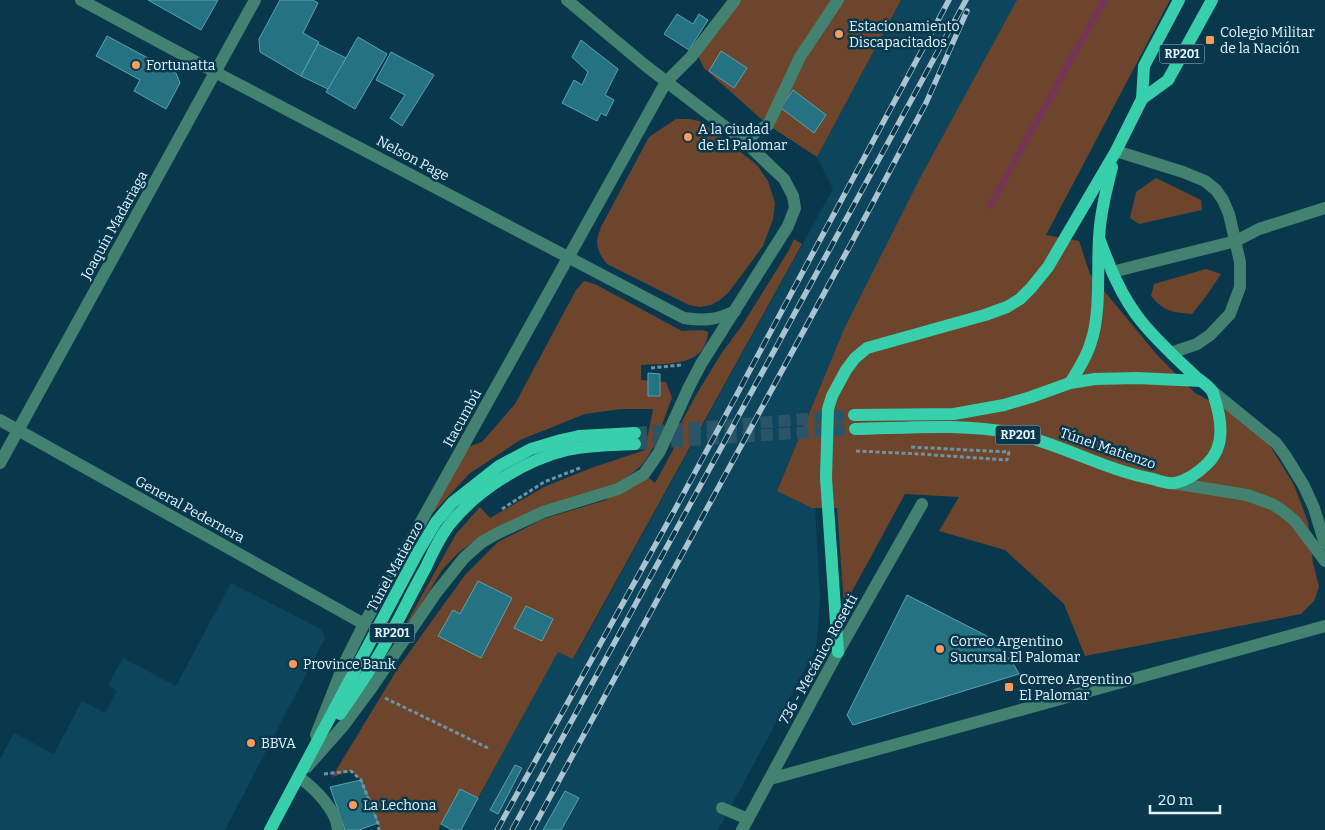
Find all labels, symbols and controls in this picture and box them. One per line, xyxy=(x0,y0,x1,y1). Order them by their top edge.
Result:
place label: Estacionamiento Discapacitados xyxy=(849,18,959,51)
place label: Colegio Militar de la Nación xyxy=(1220,24,1315,57)
marker: Estacionamiento Discapacitados xyxy=(833,28,845,40)
marker: Colegio Militar de la Nación xyxy=(1204,34,1216,46)
road number: RP201 xyxy=(1160,44,1204,64)
place label: Fortunatta xyxy=(146,57,216,74)
marker: Fortunatta xyxy=(130,59,142,71)
place label: A la ciudad de El Palomar xyxy=(698,121,787,154)
marker: A la ciudad de El Palomar xyxy=(682,131,694,143)
street label: Nelson Page xyxy=(373,132,452,185)
street label: Joaquín Madariaga xyxy=(77,168,151,283)
street label: Itacumbú xyxy=(440,386,485,450)
street label: Túnel Matienzo xyxy=(1058,424,1158,473)
road number: RP201 xyxy=(996,426,1040,444)
street label: General Pedernera xyxy=(132,472,248,547)
street label: Túnel Matienzo xyxy=(364,518,427,614)
street label: 736 - Mecánico Rosetti xyxy=(776,591,861,727)
road number: RP201 xyxy=(370,624,414,642)
place label: Correo Argentino Sucursal El Palomar xyxy=(950,633,1080,666)
marker: Correo Argentino Sucursal El Palomar xyxy=(934,643,946,655)
place label: Province Bank xyxy=(303,656,396,673)
marker: Province Bank xyxy=(287,658,299,670)
place label: Correo Argentino El Palomar xyxy=(1019,671,1132,704)
marker: Correo Argentino El Palomar xyxy=(1003,681,1015,693)
place label: BBVA xyxy=(261,735,296,752)
marker: BBVA xyxy=(245,737,257,749)
scale bar xyxy=(1150,782,1220,814)
text: 20 m xyxy=(1158,791,1194,809)
place label: La Lechona xyxy=(363,797,437,814)
marker: La Lechona xyxy=(347,799,359,811)

